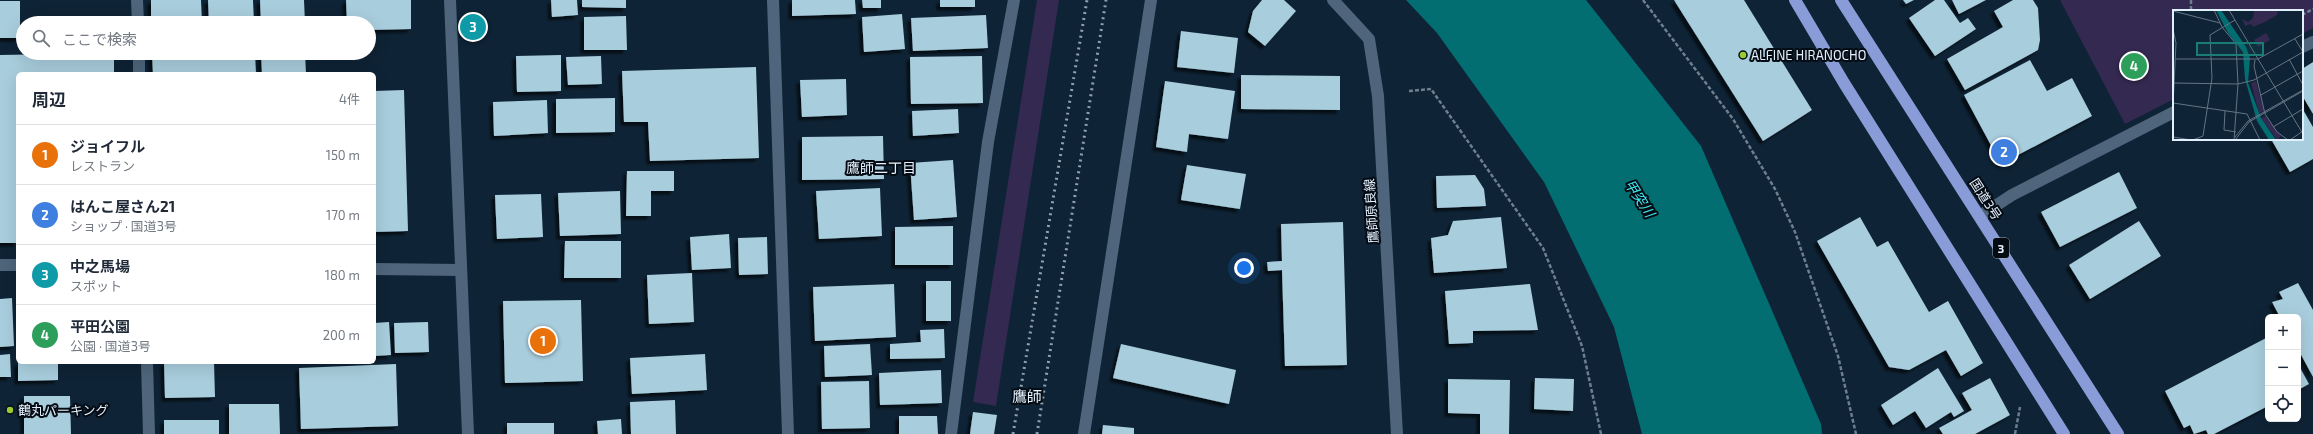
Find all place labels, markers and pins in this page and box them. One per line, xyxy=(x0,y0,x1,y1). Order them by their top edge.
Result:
pin: 3 xyxy=(460,12,486,42)
place label: ALFINE HIRANOCHO xyxy=(1751,47,1866,63)
marker: ALFINE HIRANOCHO xyxy=(1738,50,1748,60)
pin: 4 xyxy=(2121,51,2147,81)
pin: 2 xyxy=(1991,137,2017,167)
pin: 1 xyxy=(530,326,556,356)
place label: 鶴丸パーキング xyxy=(18,402,109,418)
marker: 鶴丸パーキング xyxy=(5,405,15,415)

